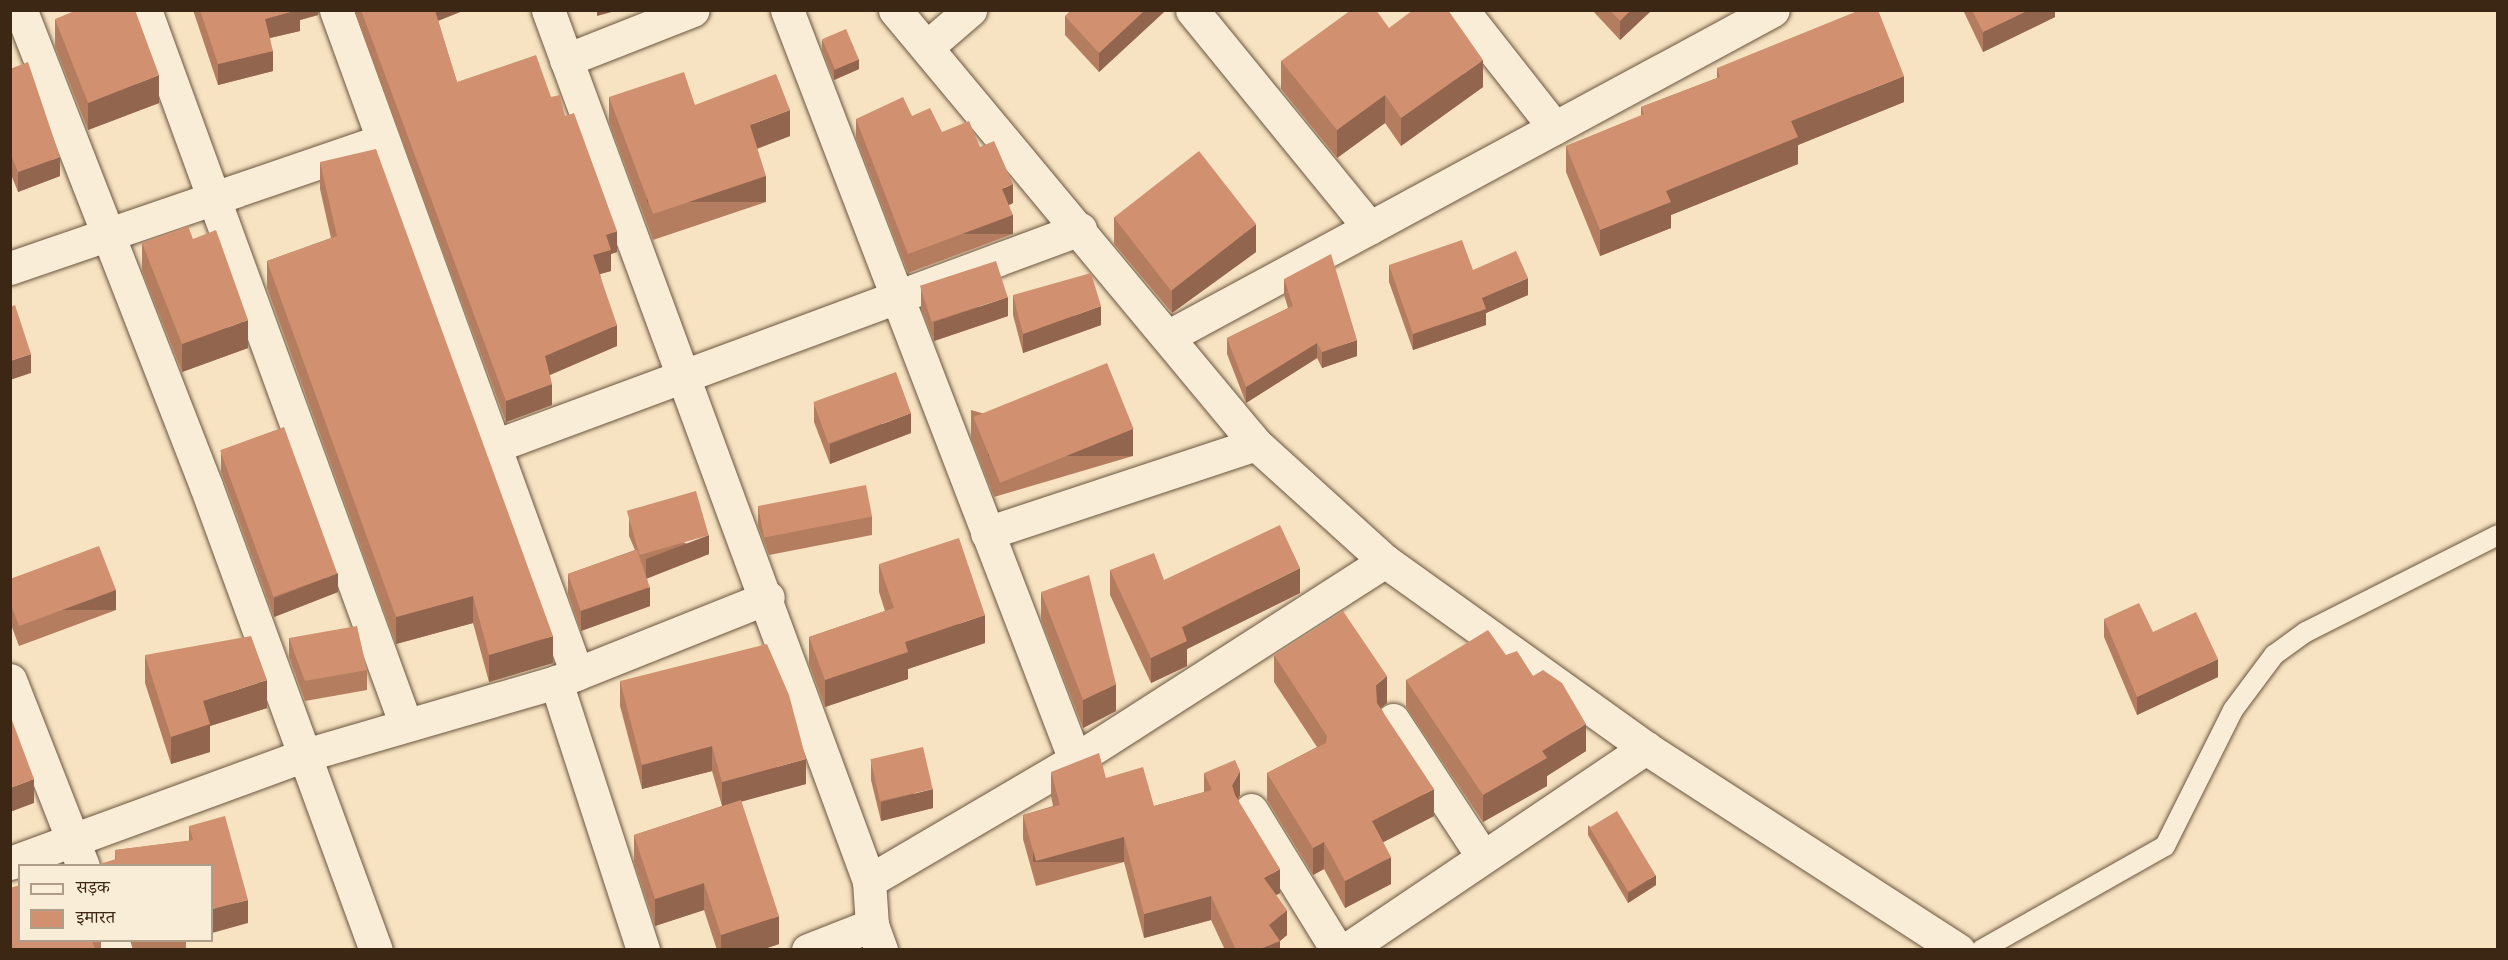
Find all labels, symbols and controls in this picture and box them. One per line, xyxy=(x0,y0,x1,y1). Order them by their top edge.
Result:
legend xyxy=(18,864,213,942)
text: सड़क xyxy=(76,875,110,900)
text: इमारत xyxy=(76,905,115,930)

